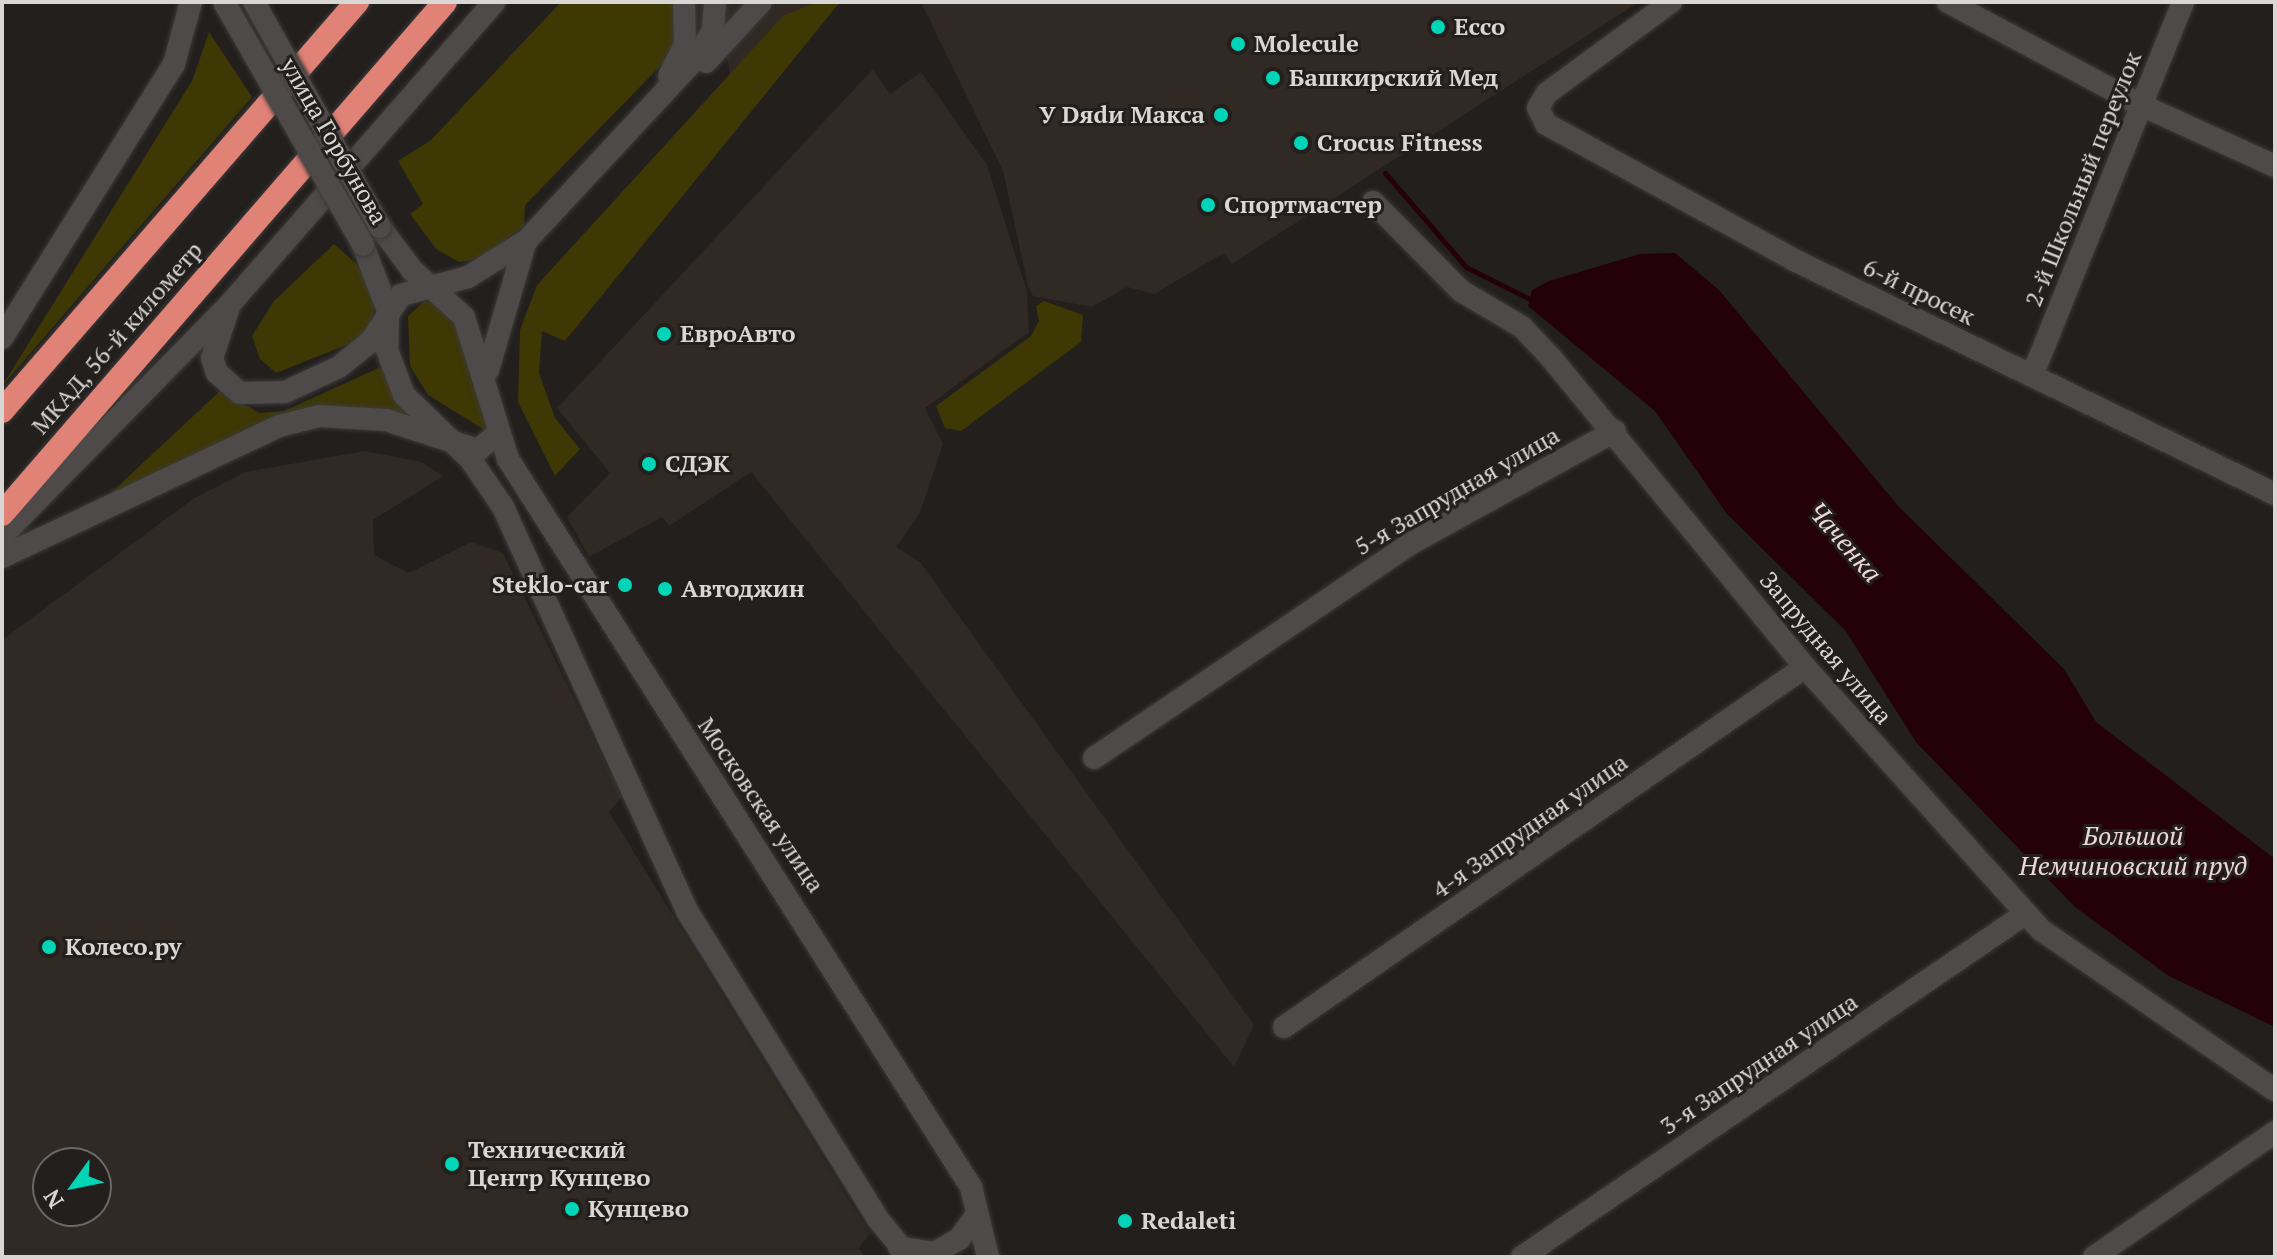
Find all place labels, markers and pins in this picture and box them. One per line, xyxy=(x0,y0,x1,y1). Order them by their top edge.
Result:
place label: Ecco xyxy=(1454,13,1505,41)
marker: Ecco xyxy=(1429,18,1447,36)
place label: Molecule xyxy=(1254,30,1359,58)
marker: Molecule xyxy=(1229,35,1247,53)
place label: Башкирский Мед xyxy=(1289,64,1498,92)
marker: Башкирский Мед xyxy=(1264,69,1282,87)
place label: У Dяdи Макса xyxy=(1039,101,1205,129)
marker: У Dяdи Макса xyxy=(1212,106,1230,124)
place label: Crocus Fitness xyxy=(1317,129,1483,157)
marker: Crocus Fitness xyxy=(1292,134,1310,152)
place label: Спортмастер xyxy=(1224,191,1382,219)
marker: Спортмастер xyxy=(1199,196,1217,214)
place label: ЕвроАвто xyxy=(680,320,795,348)
marker: ЕвроАвто xyxy=(655,325,673,343)
place label: СДЭК xyxy=(665,450,730,478)
marker: СДЭК xyxy=(640,455,658,473)
place label: Steklo-car xyxy=(492,571,609,599)
place label: Автоджин xyxy=(681,575,805,603)
marker: Steklo-car xyxy=(616,576,634,594)
marker: Автоджин xyxy=(656,580,674,598)
place label: Колесо.ру xyxy=(65,933,182,961)
marker: Колесо.ру xyxy=(40,938,58,956)
place label: Технический Центр Кунцево xyxy=(468,1136,651,1192)
marker: Технический Центр Кунцево xyxy=(443,1155,461,1173)
place label: Кунцево xyxy=(588,1195,689,1223)
marker: Кунцево xyxy=(563,1200,581,1218)
place label: Redaleti xyxy=(1141,1207,1236,1235)
marker: Redaleti xyxy=(1116,1212,1134,1230)

